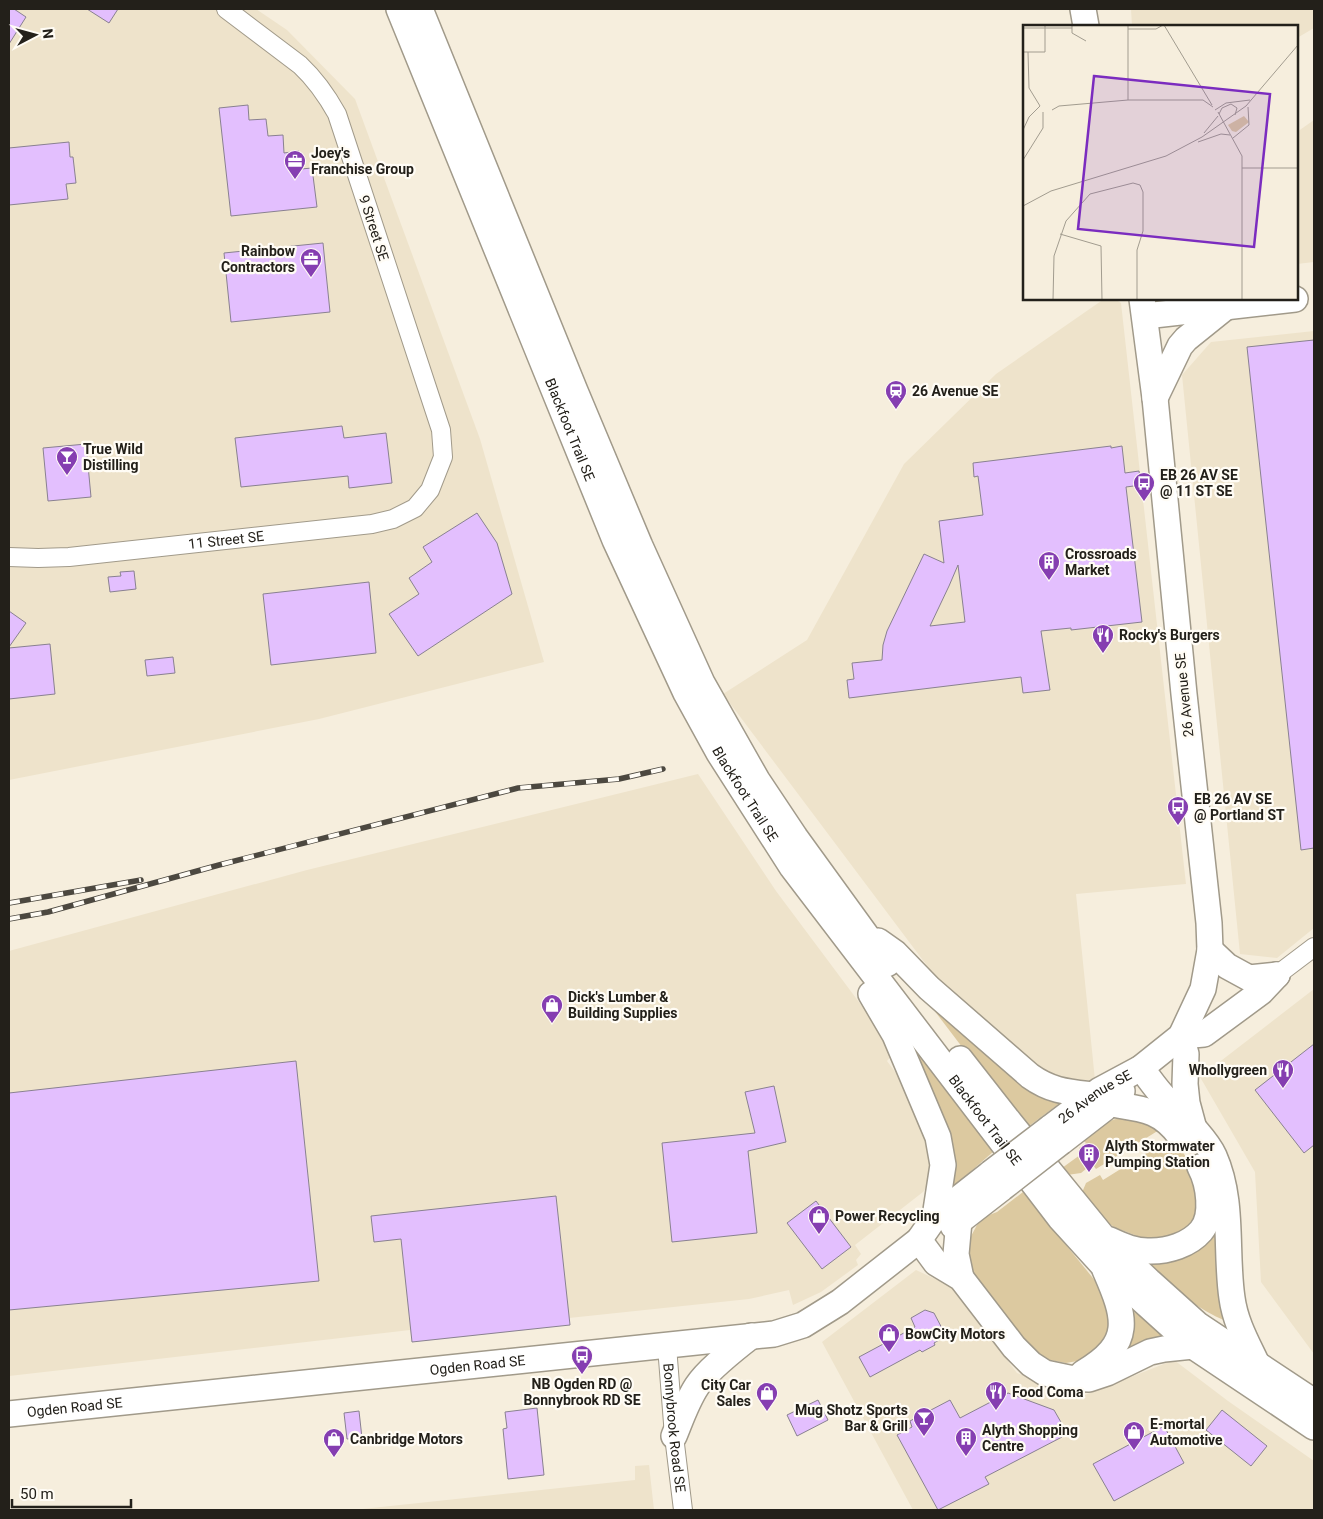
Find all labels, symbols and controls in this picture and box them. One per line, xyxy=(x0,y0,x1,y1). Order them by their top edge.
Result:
north arrow xyxy=(10,10,60,60)
inset map xyxy=(1023,25,1298,300)
text: N xyxy=(39,28,56,39)
place label: Joey's Franchise Group xyxy=(311,145,414,177)
office icon: Joey's Franchise Group xyxy=(283,149,307,180)
street label: 9 Street SE xyxy=(356,193,392,263)
place label: Rainbow Contractors xyxy=(221,243,296,275)
office icon: Rainbow Contractors xyxy=(299,247,323,278)
street label: Blackfoot Trail SE xyxy=(542,376,598,483)
station icon: 26 Avenue SE xyxy=(884,379,908,410)
place label: 26 Avenue SE xyxy=(912,383,999,399)
place label: True Wild Distilling xyxy=(83,441,143,473)
bar icon: True Wild Distilling xyxy=(55,445,79,476)
place label: EB 26 AV SE @ 11 ST SE xyxy=(1160,467,1238,499)
bus stop icon: EB 26 AV SE @ 11 ST SE xyxy=(1132,471,1156,502)
street label: 11 Street SE xyxy=(187,528,265,552)
place label: Crossroads Market xyxy=(1065,546,1137,578)
building icon: Crossroads Market xyxy=(1037,550,1061,581)
restaurant icon: Rocky's Burgers xyxy=(1091,623,1115,654)
place label: Rocky's Burgers xyxy=(1119,627,1220,643)
street label: 26 Avenue SE xyxy=(1172,652,1196,738)
street label: Blackfoot Trail SE xyxy=(709,744,781,844)
place label: EB 26 AV SE @ Portland ST xyxy=(1194,791,1285,823)
bus stop icon: EB 26 AV SE @ Portland ST xyxy=(1166,795,1190,826)
place label: Dick's Lumber & Building Supplies xyxy=(568,989,677,1021)
shop icon: Dick's Lumber & Building Supplies xyxy=(540,993,564,1024)
restaurant icon: Whollygreen xyxy=(1271,1058,1295,1089)
place label: Whollygreen xyxy=(1189,1062,1267,1078)
street label: 26 Avenue SE xyxy=(1055,1067,1134,1127)
street label: Blackfoot Trail SE xyxy=(946,1072,1025,1168)
place label: Alyth Stormwater Pumping Station xyxy=(1105,1138,1215,1170)
building icon: Alyth Stormwater Pumping Station xyxy=(1077,1142,1101,1173)
shop icon: Power Recycling xyxy=(807,1204,831,1235)
place label: Power Recycling xyxy=(835,1208,940,1224)
shop icon: BowCity Motors xyxy=(877,1322,901,1353)
place label: BowCity Motors xyxy=(905,1326,1005,1342)
bus stop icon: NB Ogden RD @ Bonnybrook RD SE xyxy=(570,1344,594,1375)
street label: Ogden Road SE xyxy=(429,1352,526,1378)
street label: Bonnybrook Road SE xyxy=(660,1362,689,1493)
place label: NB Ogden RD @ Bonnybrook RD SE xyxy=(523,1376,641,1408)
place label: City Car Sales xyxy=(701,1377,751,1409)
restaurant icon: Food Coma xyxy=(984,1380,1008,1411)
shop icon: City Car Sales xyxy=(755,1381,779,1412)
place label: Food Coma xyxy=(1012,1384,1084,1400)
street label: Ogden Road SE xyxy=(26,1394,123,1420)
place label: Mug Shotz Sports Bar & Grill xyxy=(795,1402,908,1434)
bar icon: Mug Shotz Sports Bar & Grill xyxy=(912,1406,936,1437)
place label: E-mortal Automotive xyxy=(1150,1416,1223,1448)
shop icon: E-mortal Automotive xyxy=(1122,1420,1146,1451)
place label: Alyth Shopping Centre xyxy=(982,1422,1078,1454)
building icon: Alyth Shopping Centre xyxy=(954,1426,978,1457)
shop icon: Canbridge Motors xyxy=(322,1427,346,1458)
place label: Canbridge Motors xyxy=(350,1431,463,1447)
scale bar xyxy=(12,1476,131,1508)
text: 50 m xyxy=(20,1485,54,1503)

